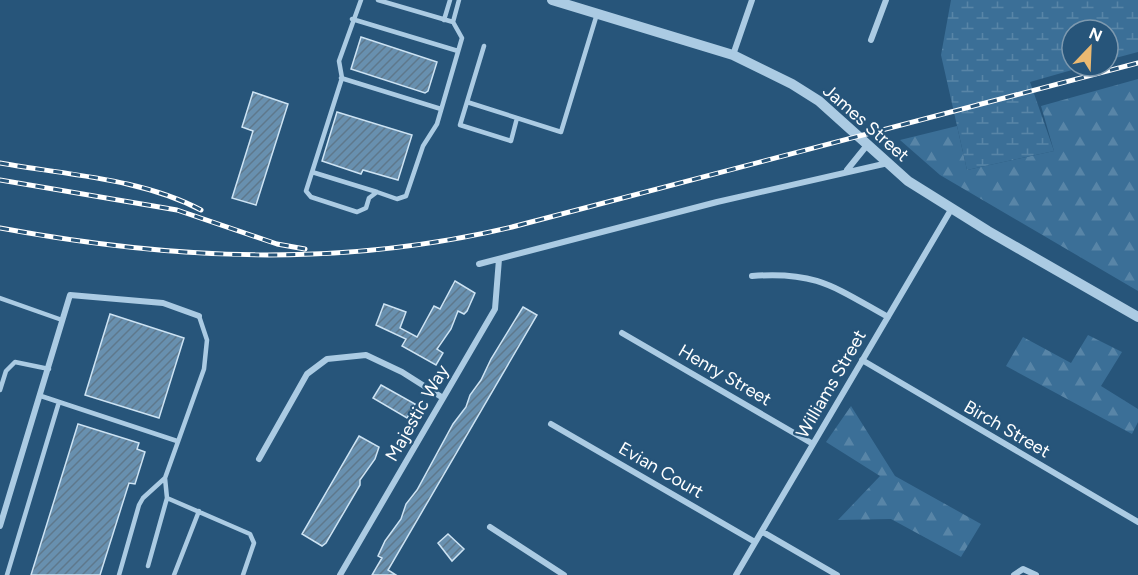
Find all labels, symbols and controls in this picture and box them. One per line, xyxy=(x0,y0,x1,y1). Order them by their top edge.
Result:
north arrow xyxy=(1060,18,1120,78)
text: N xyxy=(1086,23,1105,46)
street label: James Street xyxy=(818,80,914,166)
street label: Williams Street xyxy=(791,326,871,442)
street label: Henry Street xyxy=(675,340,776,411)
street label: Majestic Way xyxy=(381,360,454,465)
street label: Birch Street xyxy=(960,396,1054,463)
street label: Evian Court xyxy=(615,437,707,503)

